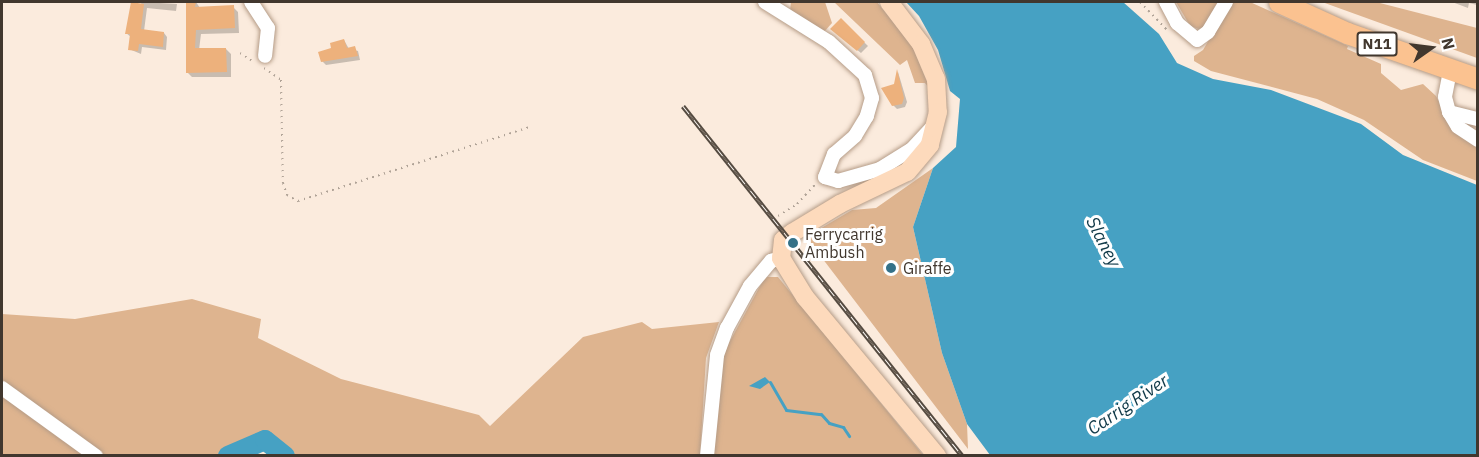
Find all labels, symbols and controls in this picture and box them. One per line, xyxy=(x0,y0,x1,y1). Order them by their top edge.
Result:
north arrow xyxy=(1401,18,1461,78)
road number: N11 xyxy=(1356,32,1398,56)
text: N xyxy=(1437,36,1460,52)
water label: Slaney xyxy=(1081,213,1125,271)
place label: Ferrycarrig Ambush xyxy=(805,224,883,262)
marker: Ferrycarrig Ambush xyxy=(786,236,800,250)
place label: Giraffe xyxy=(903,258,952,278)
marker: Giraffe xyxy=(884,261,898,275)
water label: Carrig River xyxy=(1084,370,1172,440)

